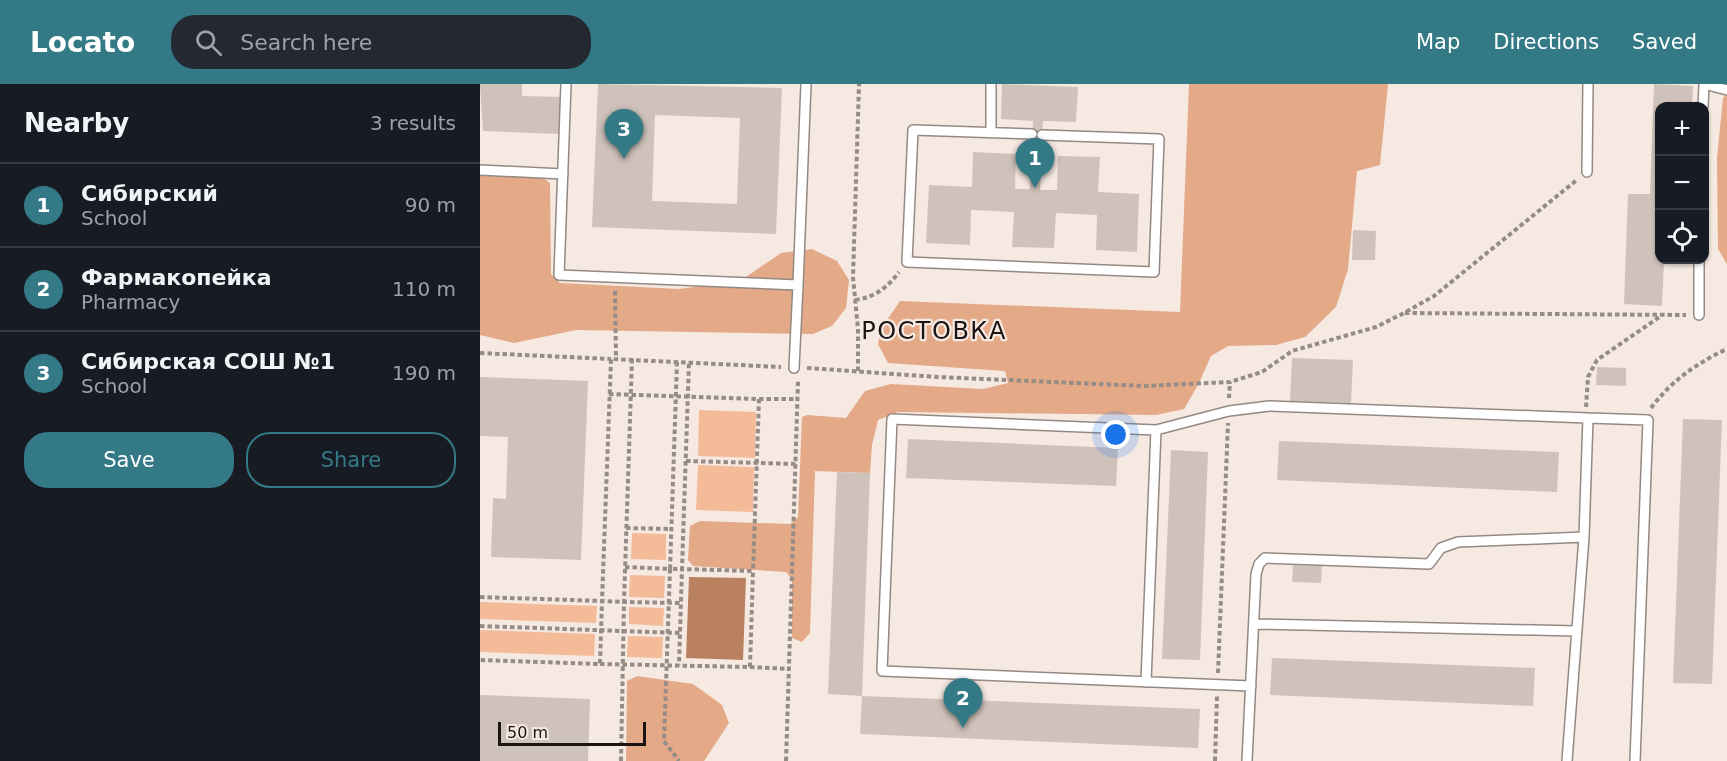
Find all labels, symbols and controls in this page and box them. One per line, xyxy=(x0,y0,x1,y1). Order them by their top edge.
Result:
search box xyxy=(171,15,591,69)
text: Locato xyxy=(30,26,135,59)
icon: search xyxy=(192,26,225,59)
text: Search here xyxy=(240,30,372,55)
text: Map xyxy=(1416,30,1460,54)
text: Directions xyxy=(1493,30,1599,54)
text: Saved xyxy=(1632,30,1697,54)
map controls xyxy=(1655,102,1709,264)
button: + xyxy=(1655,102,1709,156)
text: Nearby xyxy=(24,108,129,138)
pin: 3 xyxy=(604,110,644,159)
text: 3 results xyxy=(370,111,456,135)
pin: 1 xyxy=(1016,138,1054,188)
button: − xyxy=(1655,156,1709,210)
text: Сибирский xyxy=(81,181,218,206)
text: 1 xyxy=(37,193,50,217)
text: 90 m xyxy=(405,193,456,217)
text: School xyxy=(81,206,147,230)
button: locate xyxy=(1655,210,1709,264)
text: Фармакопейка xyxy=(81,265,272,290)
text: 2 xyxy=(37,277,50,301)
text: 110 m xyxy=(392,277,456,301)
text: Pharmacy xyxy=(81,290,180,314)
district label: РОСТОВКА xyxy=(861,317,1007,345)
text: Сибирская СОШ №1 xyxy=(81,349,335,374)
text: 3 xyxy=(37,361,50,385)
text: 190 m xyxy=(392,361,456,385)
text: School xyxy=(81,374,147,398)
your location xyxy=(1101,420,1130,449)
button: Save xyxy=(24,432,234,488)
button: Share xyxy=(246,432,456,488)
pin: 2 xyxy=(944,678,982,728)
scale bar xyxy=(498,719,646,746)
text: 50 m xyxy=(507,723,548,742)

